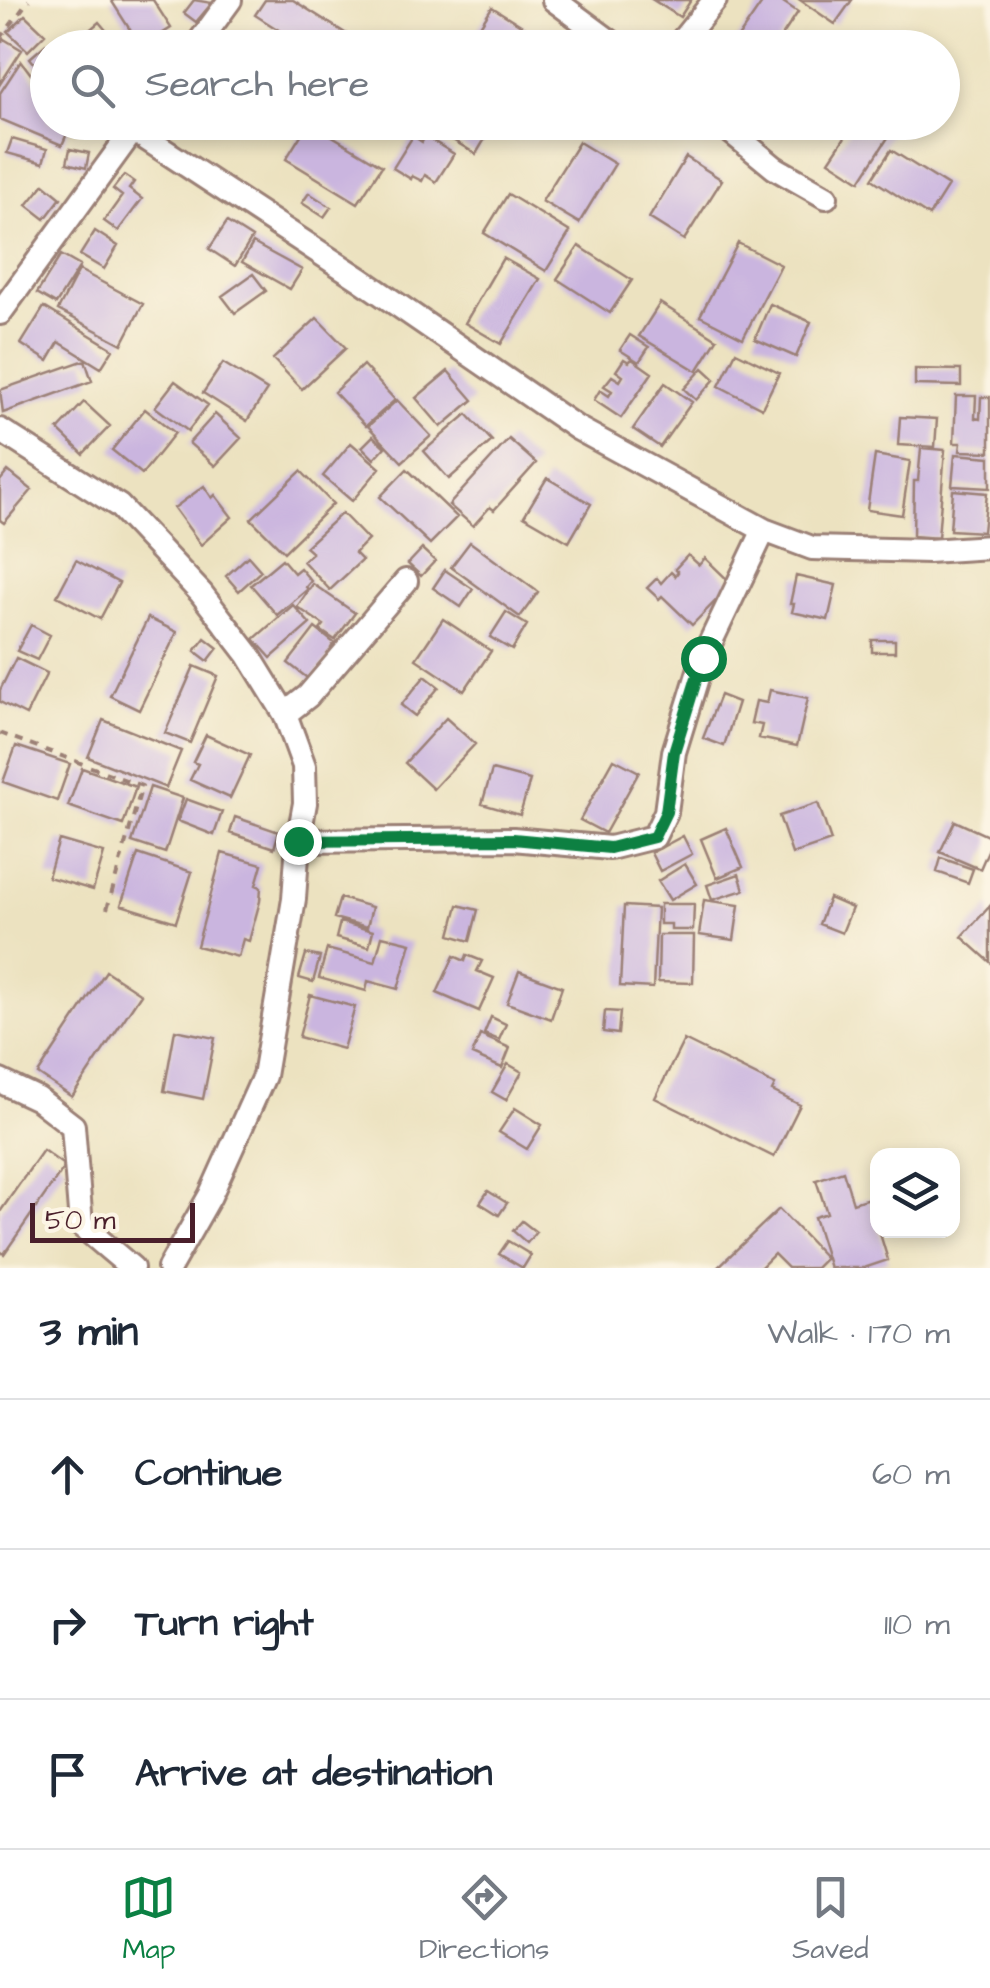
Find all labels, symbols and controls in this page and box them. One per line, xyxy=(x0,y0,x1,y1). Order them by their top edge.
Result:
search box xyxy=(30,30,960,140)
icon: search xyxy=(65,58,120,113)
text: Search here xyxy=(145,59,369,111)
route start xyxy=(681,636,727,682)
route end xyxy=(276,819,322,865)
map controls xyxy=(870,1148,960,1238)
button: layers xyxy=(870,1148,960,1238)
scale bar xyxy=(30,1198,195,1242)
text: 50 m xyxy=(45,1201,116,1240)
text: 3 min xyxy=(40,1304,138,1362)
text: Walk · 170 m xyxy=(767,1311,950,1356)
icon: ahead xyxy=(40,1447,95,1502)
text: Continue xyxy=(135,1448,282,1500)
text: 60 m xyxy=(872,1452,950,1497)
icon: right xyxy=(40,1597,95,1652)
text: Turn right xyxy=(135,1598,314,1650)
text: 110 m xyxy=(884,1602,950,1647)
icon: arrive xyxy=(40,1747,95,1802)
text: Arrive at destination xyxy=(135,1748,492,1800)
tab: Map xyxy=(121,1870,176,1969)
tab: Directions xyxy=(419,1870,549,1969)
tab: Saved xyxy=(792,1870,869,1969)

